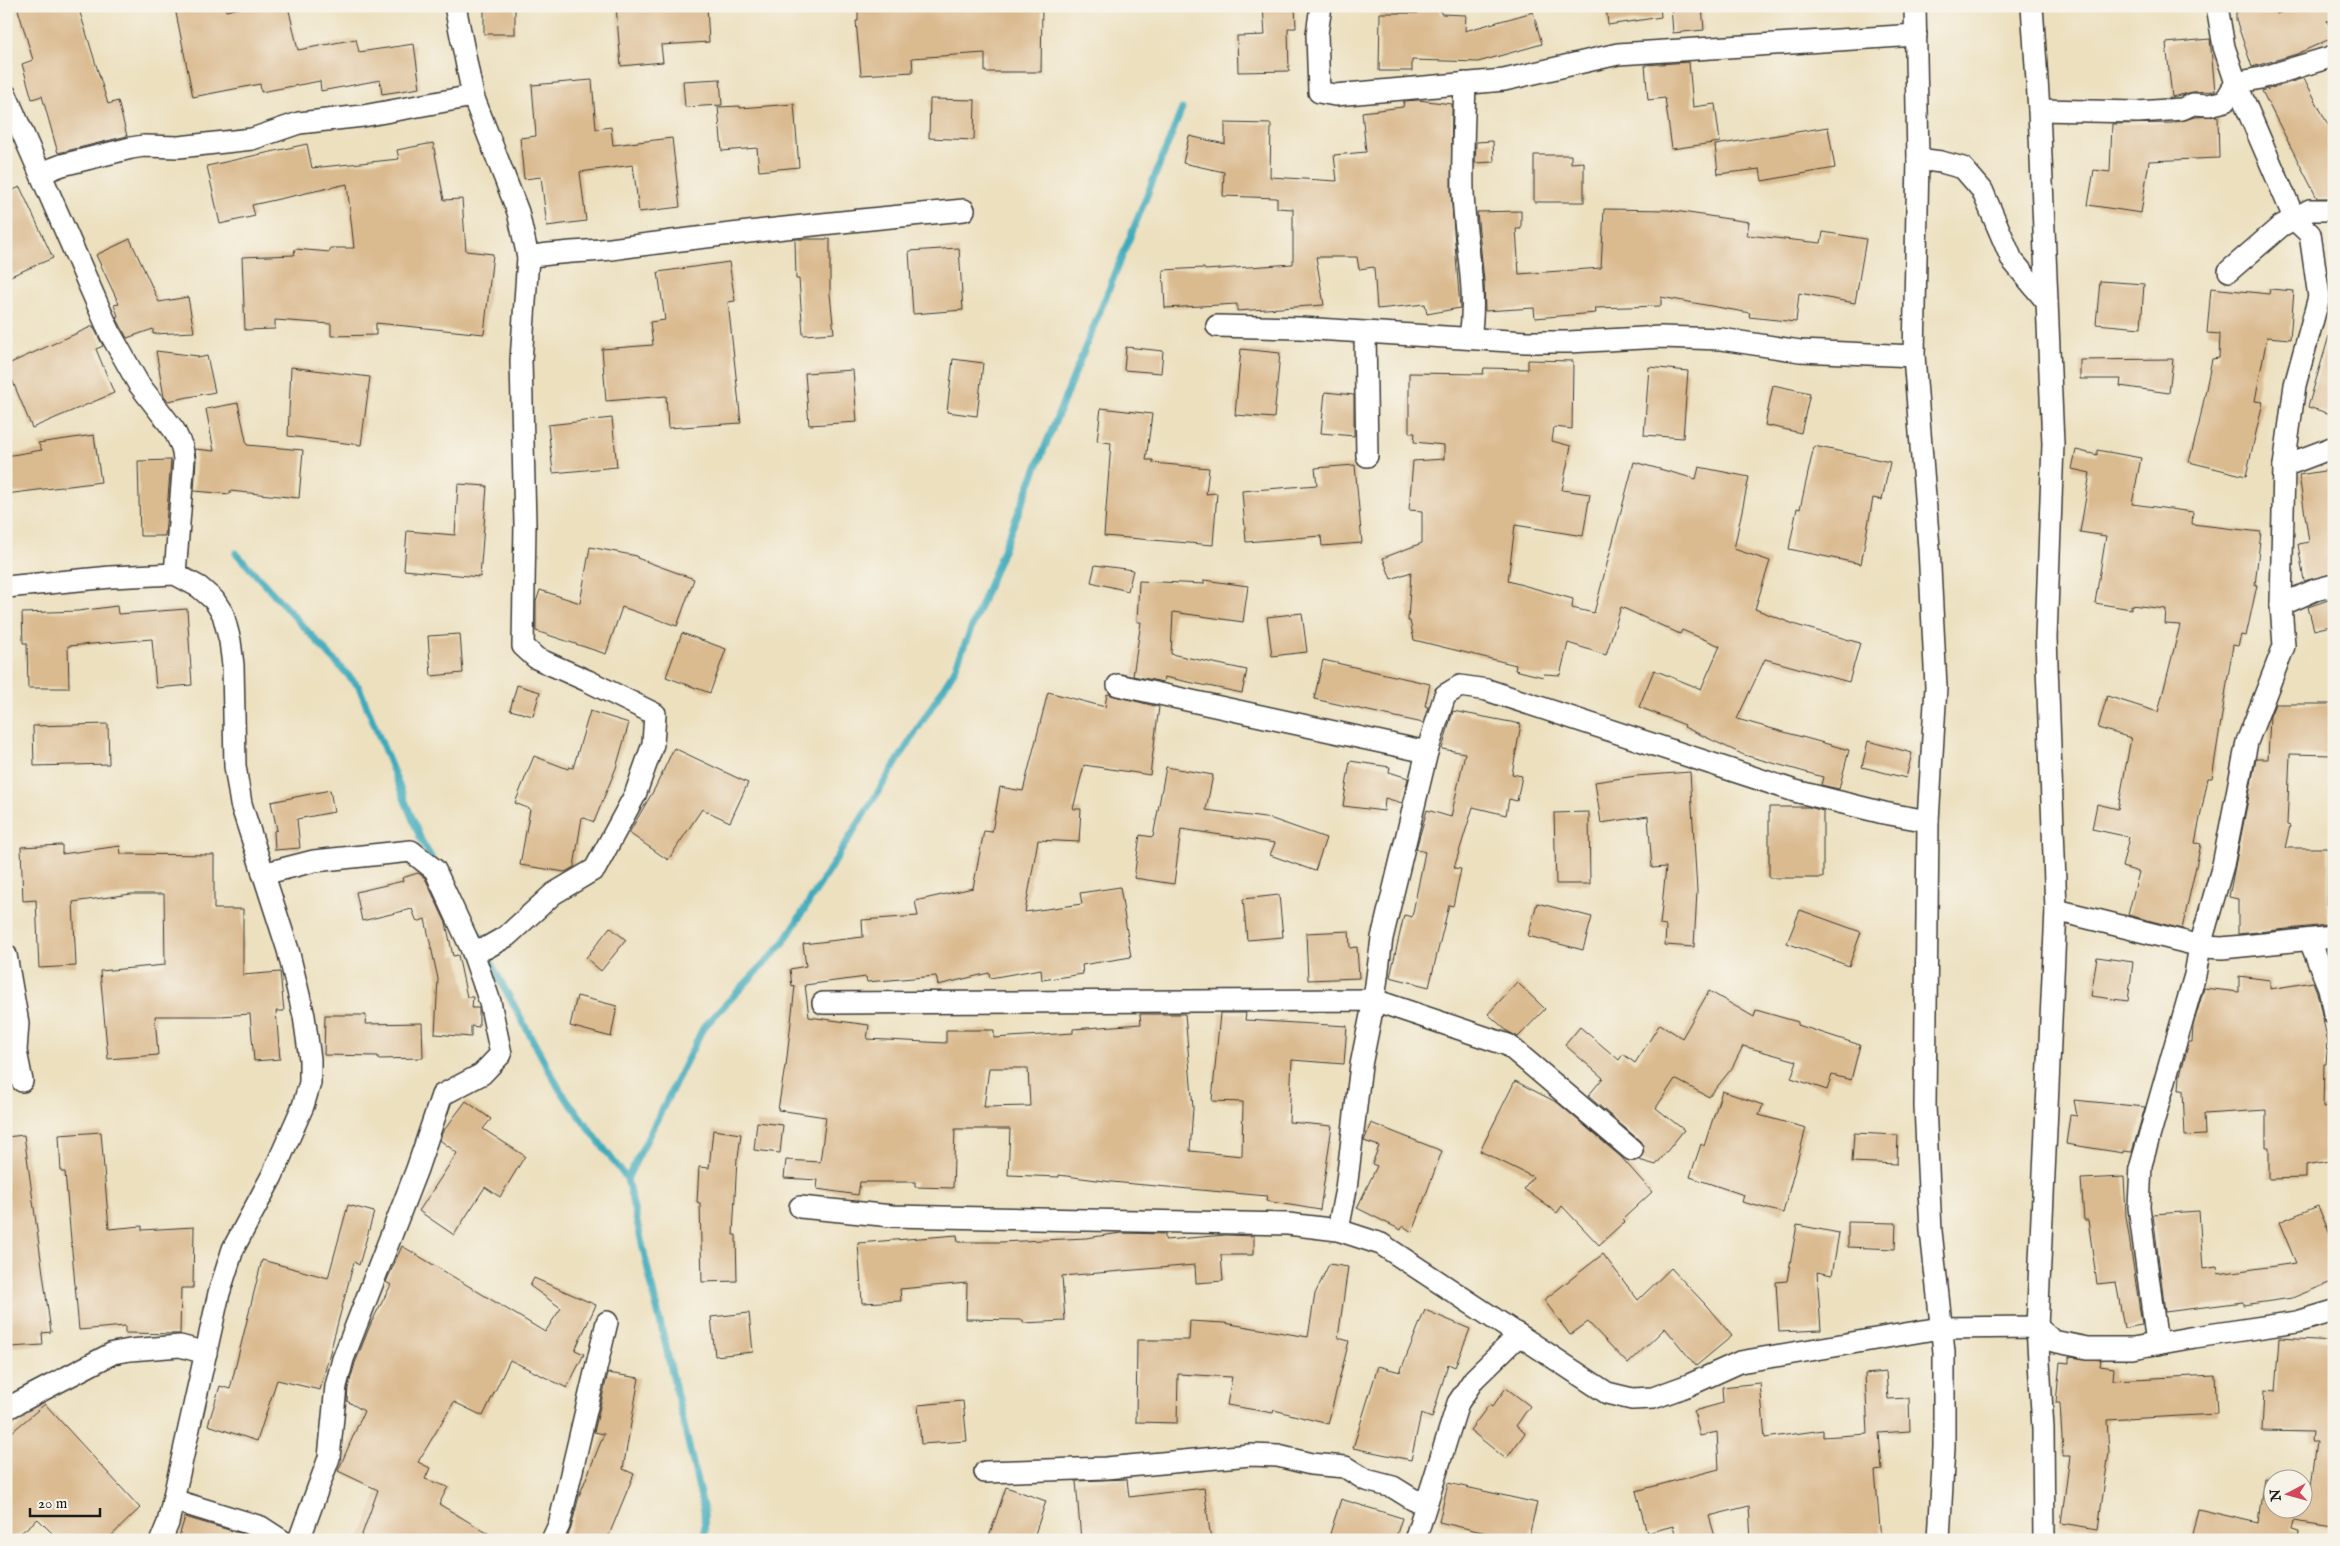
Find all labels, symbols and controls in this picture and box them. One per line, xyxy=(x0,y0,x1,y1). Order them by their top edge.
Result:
north arrow xyxy=(2262,1468,2312,1518)
scale bar xyxy=(30,1486,100,1518)
text: N xyxy=(2266,1488,2286,1503)
text: 20 m xyxy=(38,1494,68,1513)

